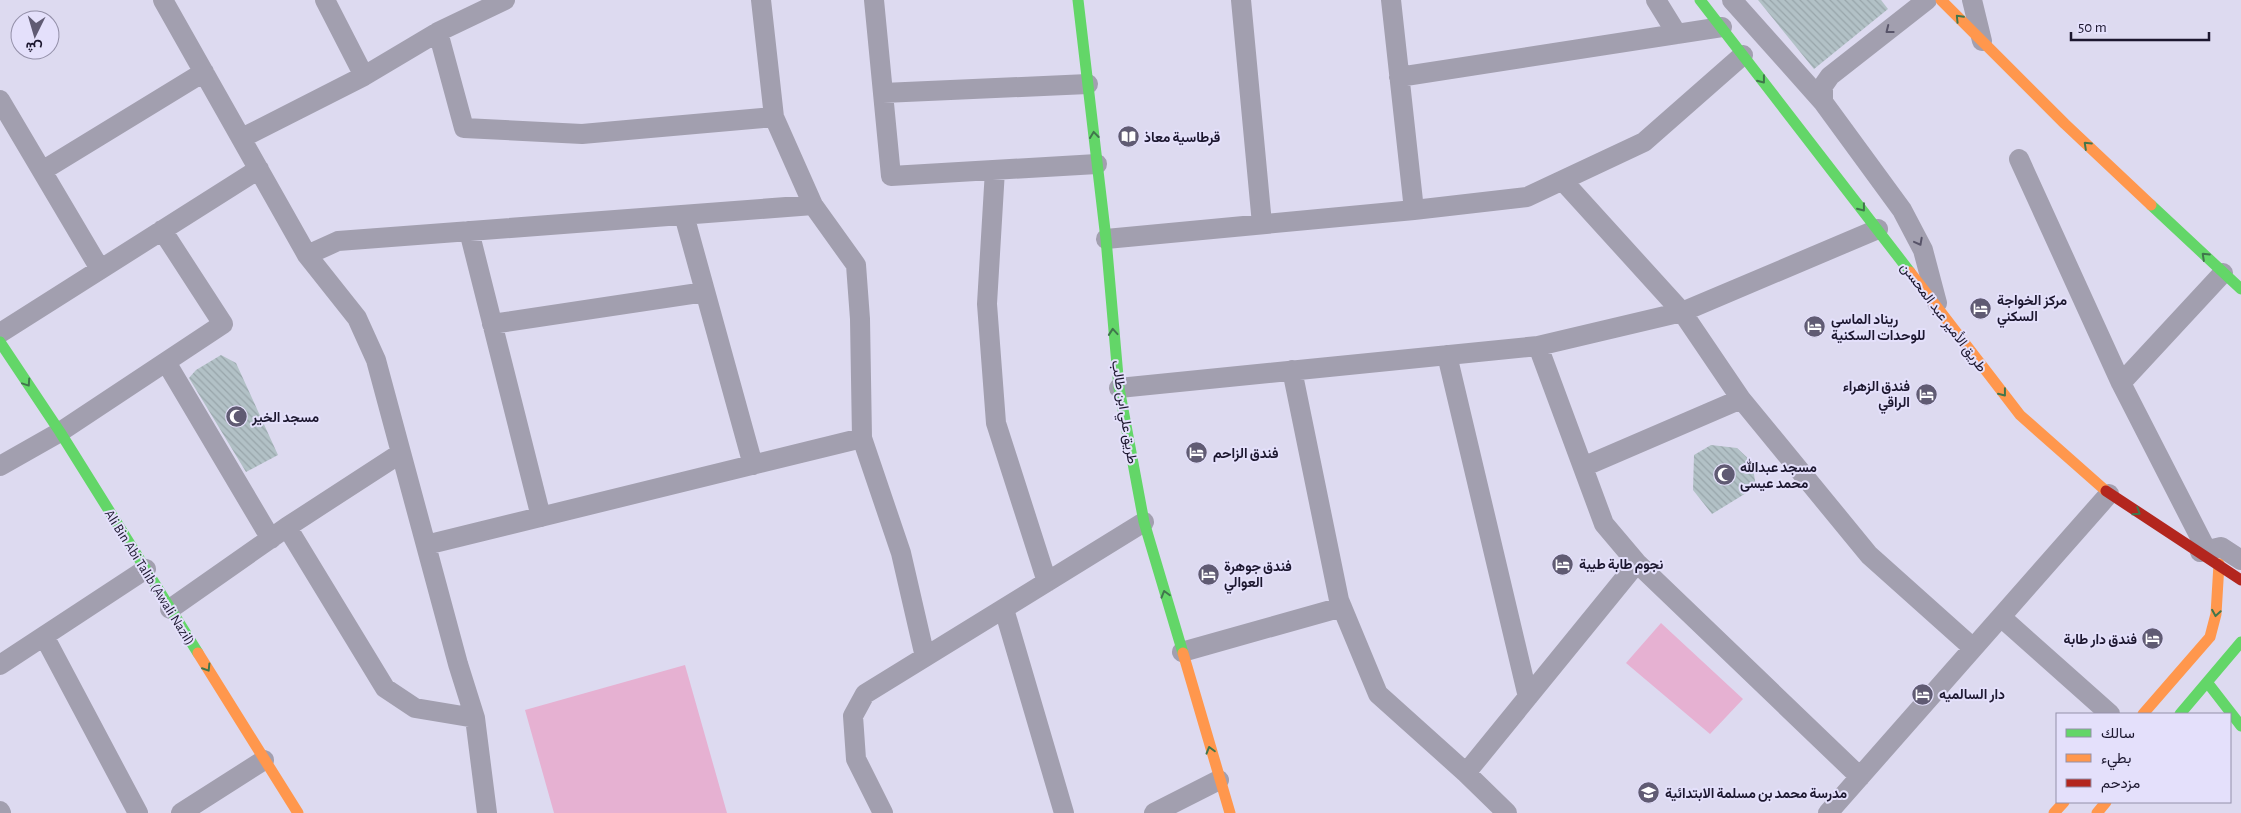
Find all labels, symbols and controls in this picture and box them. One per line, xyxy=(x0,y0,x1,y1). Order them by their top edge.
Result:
north arrow xyxy=(10,10,60,60)
scale bar xyxy=(2071,10,2208,42)
one-way arrow xyxy=(1956,15,1965,24)
text: 50 m xyxy=(2078,20,2107,35)
one-way arrow xyxy=(1885,24,1894,33)
text: ش xyxy=(25,38,43,55)
one-way arrow xyxy=(1757,74,1765,83)
library icon: قرطاسية معاذ xyxy=(1116,125,1140,149)
one-way arrow xyxy=(1089,131,1100,139)
place label: قرطاسية معاذ xyxy=(1144,131,1220,146)
one-way arrow xyxy=(2083,142,2092,151)
one-way arrow xyxy=(1856,202,1865,212)
one-way arrow xyxy=(1913,236,1923,245)
one-way arrow xyxy=(2202,253,2211,262)
street label: طريق الأمير عبد المحسن xyxy=(1897,259,1990,375)
place label: مركز الخواجة السكني xyxy=(1997,294,2068,328)
hotel icon: مركز الخواجة السكني xyxy=(1969,296,1993,320)
place label: ريناد الماسي للوحدات السكنية xyxy=(1831,313,1925,344)
hotel icon: ريناد الماسي للوحدات السكنية xyxy=(1803,315,1827,339)
one-way arrow xyxy=(1108,328,1119,336)
street label: طريق علي ابن طالب xyxy=(1105,359,1139,466)
one-way arrow xyxy=(21,377,30,386)
place label: فندق الزهراء الراقي xyxy=(1843,380,1910,414)
hotel icon: فندق الزهراء الراقي xyxy=(1914,382,1938,406)
one-way arrow xyxy=(1997,387,2006,397)
mosque icon: مسجد الخير xyxy=(224,405,248,429)
place label: مسجد الخير xyxy=(251,411,320,426)
hotel icon: فندق الزاحم xyxy=(1185,441,1209,465)
place label: فندق الزاحم xyxy=(1213,447,1279,462)
place label: مسجد عبدالله محمد عيسى xyxy=(1740,458,1817,492)
mosque icon: مسجد عبدالله محمد عيسى xyxy=(1712,463,1736,487)
one-way arrow xyxy=(2131,506,2141,515)
street label: Ali Bin Abi Talib (Awali Nazil) xyxy=(102,507,197,648)
hotel icon: نجوم طابة طيبة xyxy=(1551,552,1575,576)
place label: نجوم طابة طيبة xyxy=(1579,558,1663,573)
place label: فندق جوهرة العوالي xyxy=(1224,560,1292,594)
hotel icon: فندق جوهرة العوالي xyxy=(1196,562,1220,586)
one-way arrow xyxy=(1160,589,1171,598)
one-way arrow xyxy=(2211,608,2221,617)
hotel icon: فندق دار طابة xyxy=(2141,627,2165,651)
place label: فندق دار طابة xyxy=(2063,633,2137,648)
one-way arrow xyxy=(201,663,211,672)
hotel icon: دار السالميه xyxy=(1911,682,1935,706)
place label: دار السالميه xyxy=(1939,688,2005,703)
legend xyxy=(2056,713,2231,803)
text: سالك xyxy=(2101,726,2135,741)
one-way arrow xyxy=(1206,746,1216,754)
text: بطيء xyxy=(2101,751,2131,771)
text: مزدحم xyxy=(2101,776,2140,793)
school or university icon: مدرسة محمد بن مسلمة الابتدائية xyxy=(1637,781,1661,805)
place label: مدرسة محمد بن مسلمة الابتدائية xyxy=(1665,787,1848,802)

